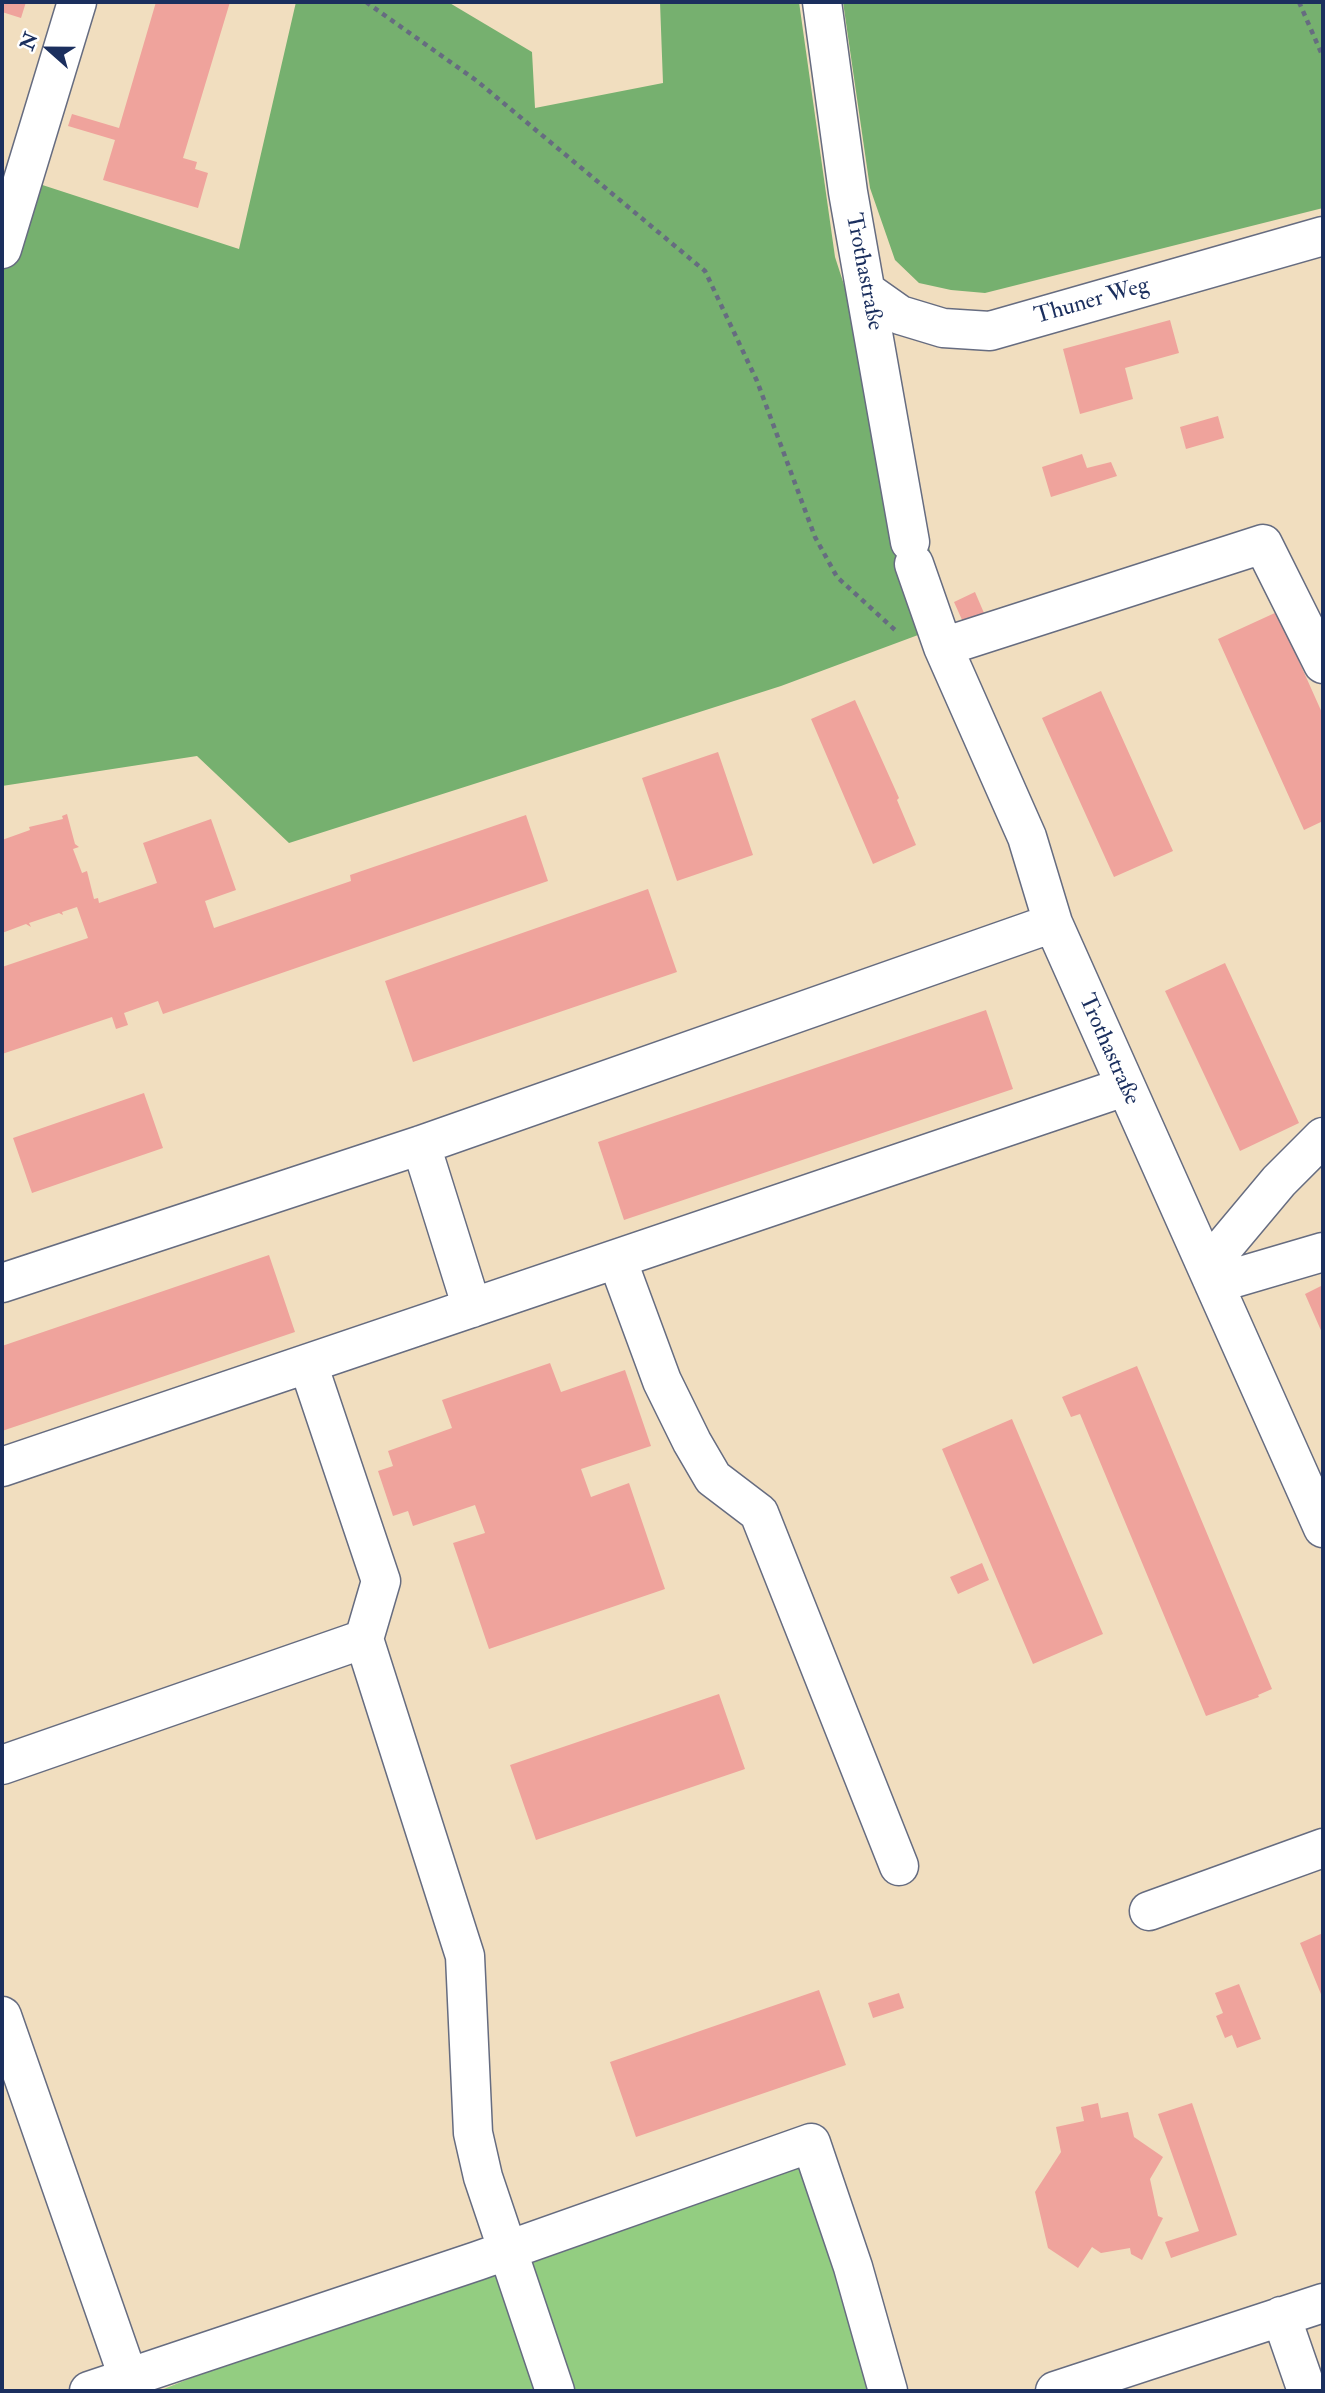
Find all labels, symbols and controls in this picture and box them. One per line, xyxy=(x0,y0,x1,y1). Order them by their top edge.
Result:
north arrow xyxy=(14,14,84,84)
text: N xyxy=(15,29,44,54)
street label: Trothastraße xyxy=(838,211,888,333)
street label: Thuner Weg xyxy=(1031,272,1153,332)
street label: Trothastraße xyxy=(1071,990,1145,1110)

